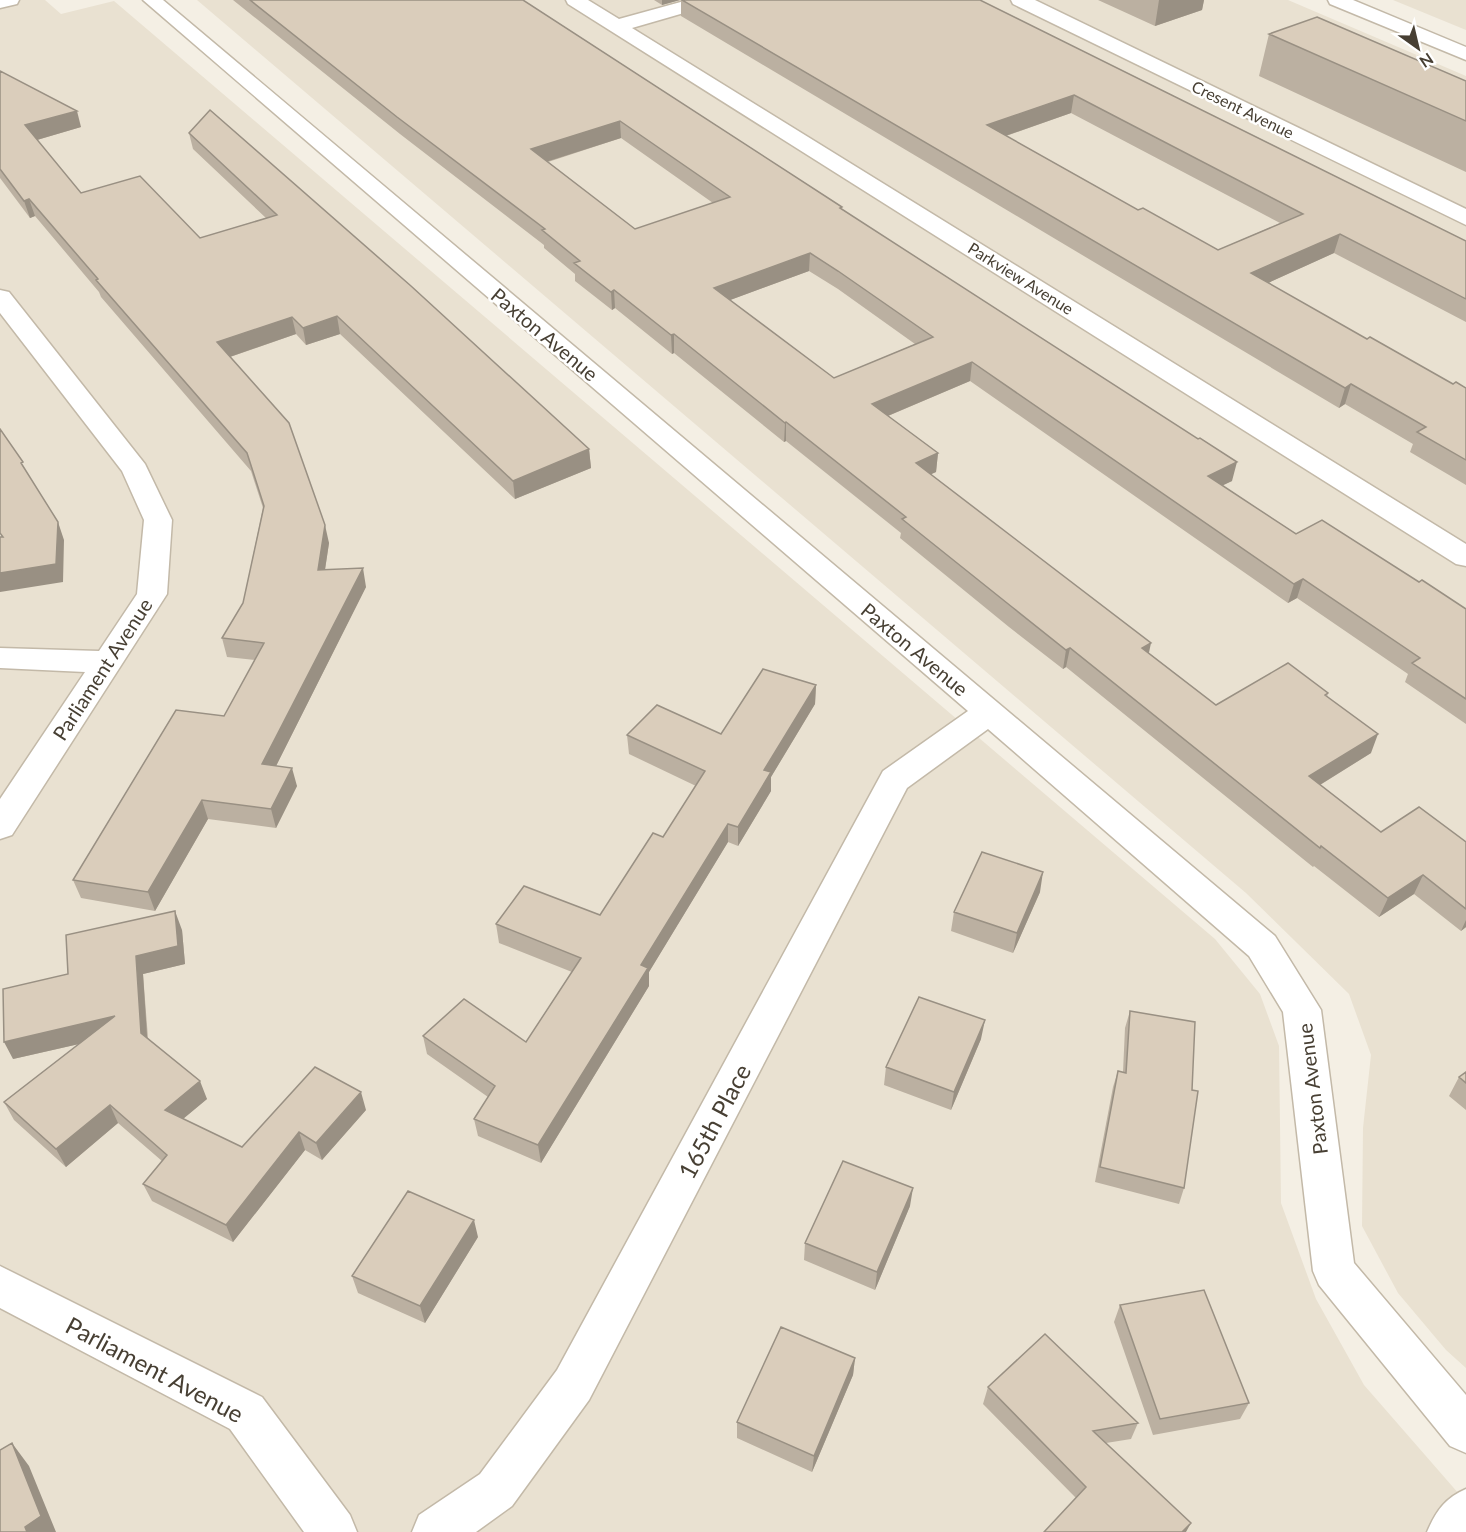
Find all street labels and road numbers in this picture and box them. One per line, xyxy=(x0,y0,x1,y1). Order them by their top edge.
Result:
street label: Cresent Avenue xyxy=(1189,76,1297,142)
street label: Parkview Avenue xyxy=(965,238,1077,318)
street label: Paxton Avenue xyxy=(487,282,603,386)
street label: Parliament Avenue xyxy=(47,594,157,744)
street label: Paxton Avenue xyxy=(857,597,973,701)
street label: Paxton Avenue xyxy=(1292,1022,1332,1156)
street label: 165th Place xyxy=(672,1059,756,1183)
street label: Parliament Avenue xyxy=(61,1310,249,1428)

